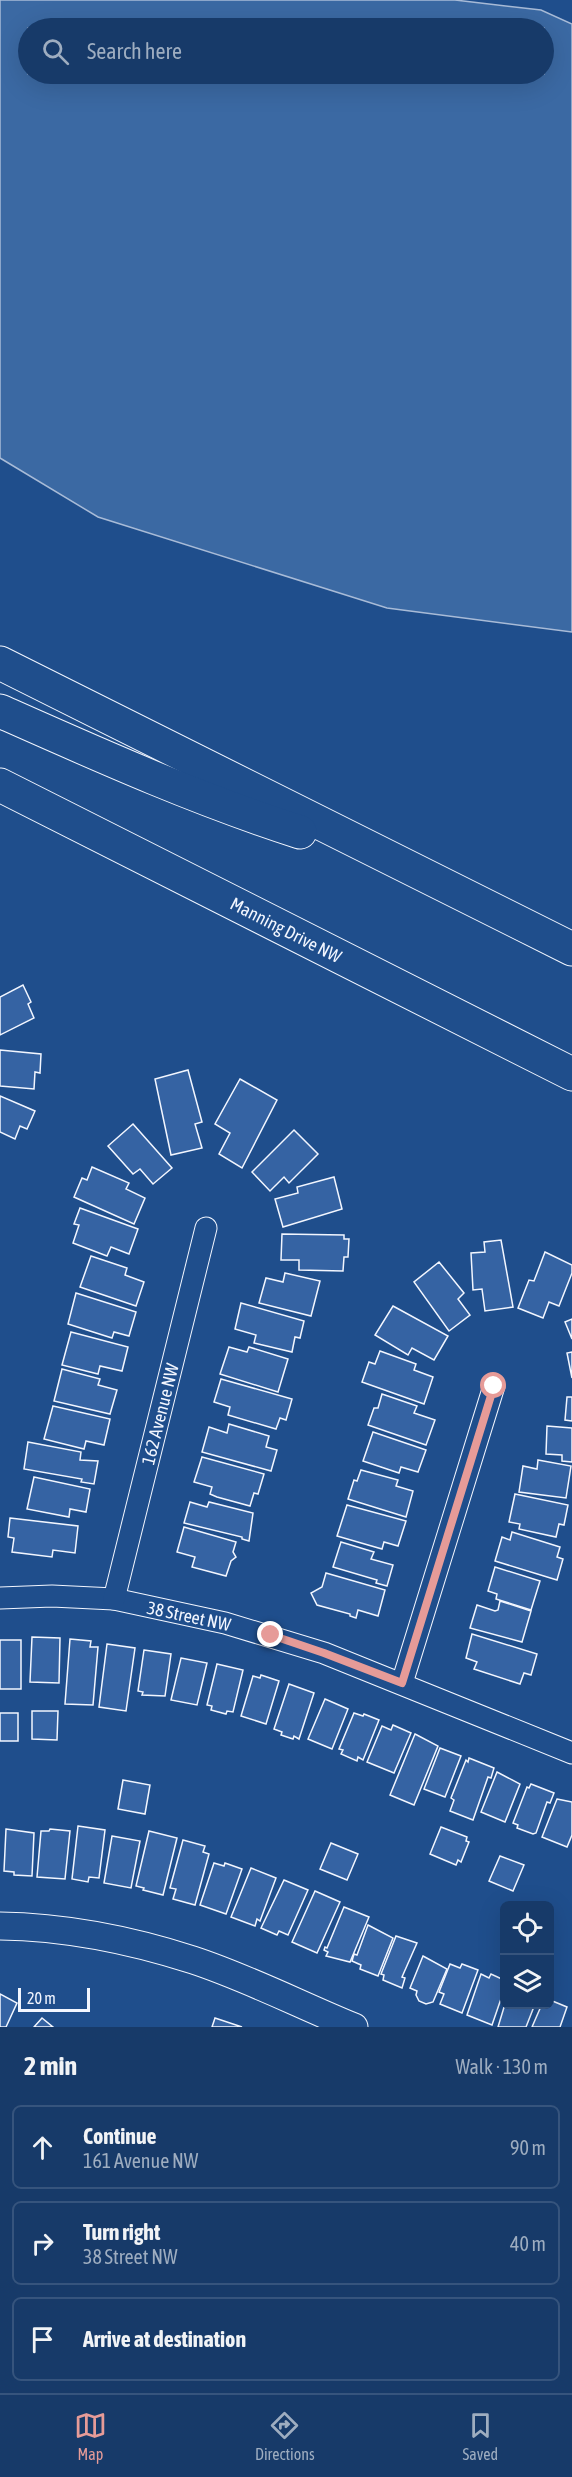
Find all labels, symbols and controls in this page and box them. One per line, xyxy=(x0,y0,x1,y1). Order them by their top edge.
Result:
search box xyxy=(18,18,554,84)
icon: search xyxy=(39,35,72,68)
text: Search here xyxy=(87,38,182,64)
street label: Manning Drive NW xyxy=(227,893,345,967)
street label: 162 Avenue NW xyxy=(137,1361,183,1467)
route start xyxy=(480,1372,506,1398)
street label: 38 Street NW xyxy=(145,1597,233,1635)
route end xyxy=(257,1621,283,1647)
map controls xyxy=(500,1901,554,2009)
button: locate xyxy=(500,1901,554,1955)
button: layers xyxy=(500,1955,554,2009)
scale bar xyxy=(18,1985,90,2012)
text: 20 m xyxy=(27,1989,56,2007)
text: 2 min xyxy=(24,2051,77,2081)
text: Walk · 130 m xyxy=(456,2055,548,2078)
text: Continue xyxy=(83,2123,157,2149)
icon: ahead xyxy=(26,2131,59,2164)
text: 90 m xyxy=(510,2136,546,2159)
text: 161 Avenue NW xyxy=(83,2149,198,2172)
text: Turn right xyxy=(83,2219,160,2245)
icon: right xyxy=(26,2227,59,2260)
text: 40 m xyxy=(510,2232,546,2255)
text: 38 Street NW xyxy=(83,2245,177,2268)
icon: arrive xyxy=(26,2323,59,2356)
text: Arrive at destination xyxy=(83,2326,246,2352)
tab: Map xyxy=(74,2409,107,2463)
tab: Directions xyxy=(255,2409,315,2463)
tab: Saved xyxy=(463,2409,498,2463)

